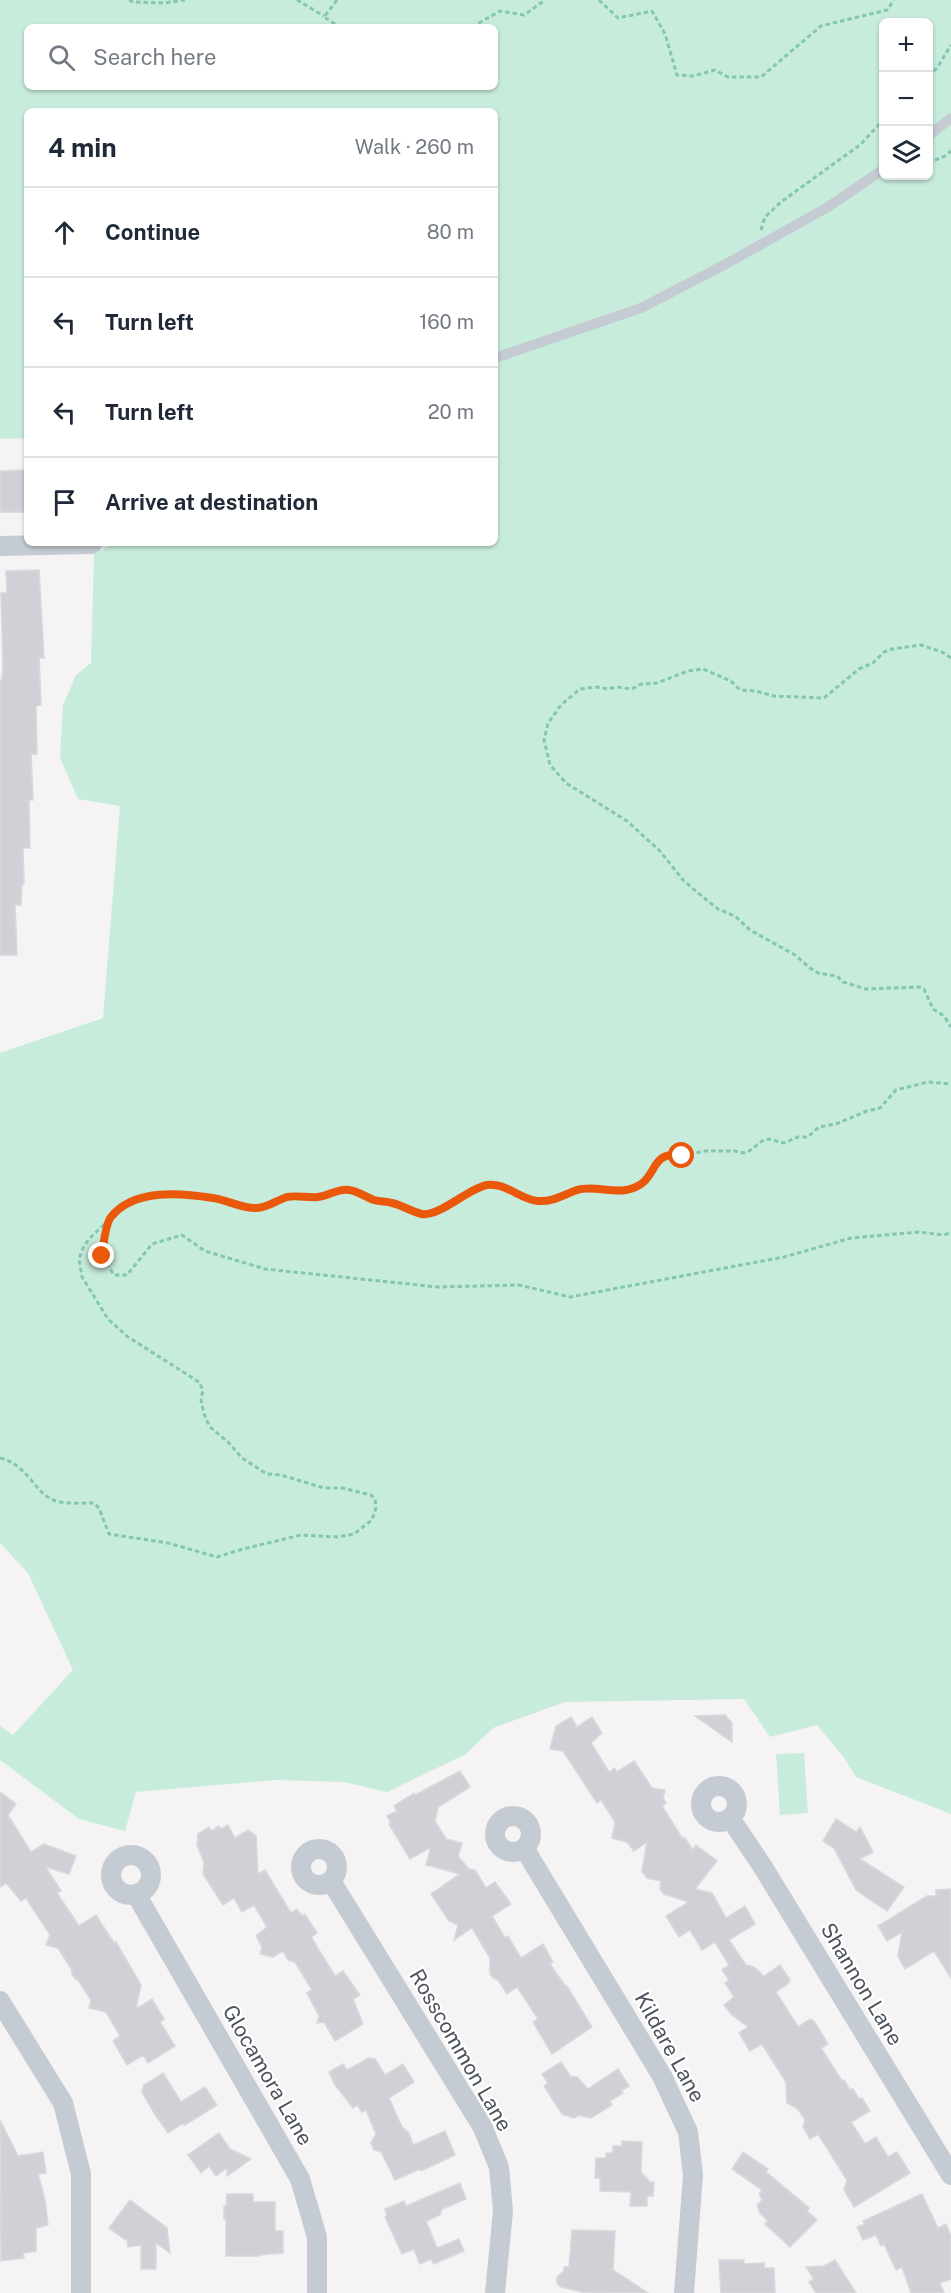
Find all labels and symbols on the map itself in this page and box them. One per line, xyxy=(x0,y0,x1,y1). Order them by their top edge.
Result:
route start xyxy=(668,1142,694,1168)
route end xyxy=(88,1242,114,1268)
street label: Shannon Lane xyxy=(816,1918,908,2050)
street label: Rosscommon Lane xyxy=(404,1965,518,2135)
street label: Kildare Lane xyxy=(630,1988,710,2106)
street label: Glocamora Lane xyxy=(218,2000,318,2150)

